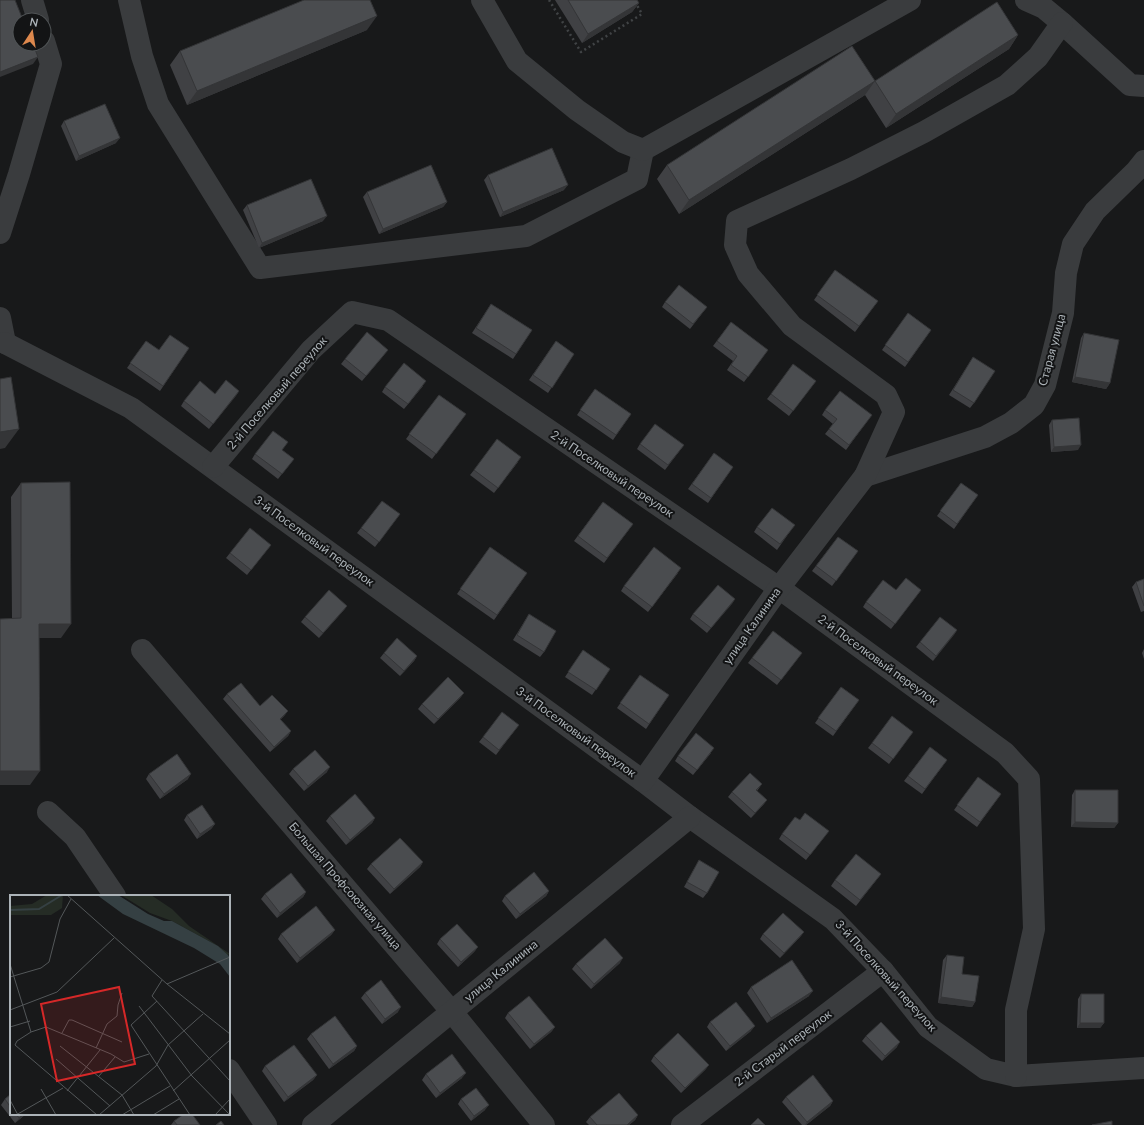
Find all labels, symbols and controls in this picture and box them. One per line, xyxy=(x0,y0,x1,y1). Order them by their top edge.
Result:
north arrow xyxy=(12,12,52,52)
text: N xyxy=(29,14,40,29)
street label: Старая улица xyxy=(1035,312,1068,388)
street label: 2-й Поселковый переулок xyxy=(223,333,330,452)
street label: 2-й Поселковый переулок xyxy=(548,427,677,521)
street label: 3-й Поселковый переулок xyxy=(251,492,378,590)
street label: улица Калинина xyxy=(720,584,784,667)
street label: 2-й Поселковый переулок xyxy=(815,611,942,709)
street label: 3-й Поселковый переулок xyxy=(513,683,640,781)
street label: Большая Профсоюзная улица xyxy=(286,819,405,952)
inset map xyxy=(10,895,230,1115)
street label: 3-й Поселковый переулок xyxy=(832,917,941,1035)
street label: улица Калинина xyxy=(461,936,540,1005)
street label: 2-й Старый переулок xyxy=(731,1006,835,1089)

